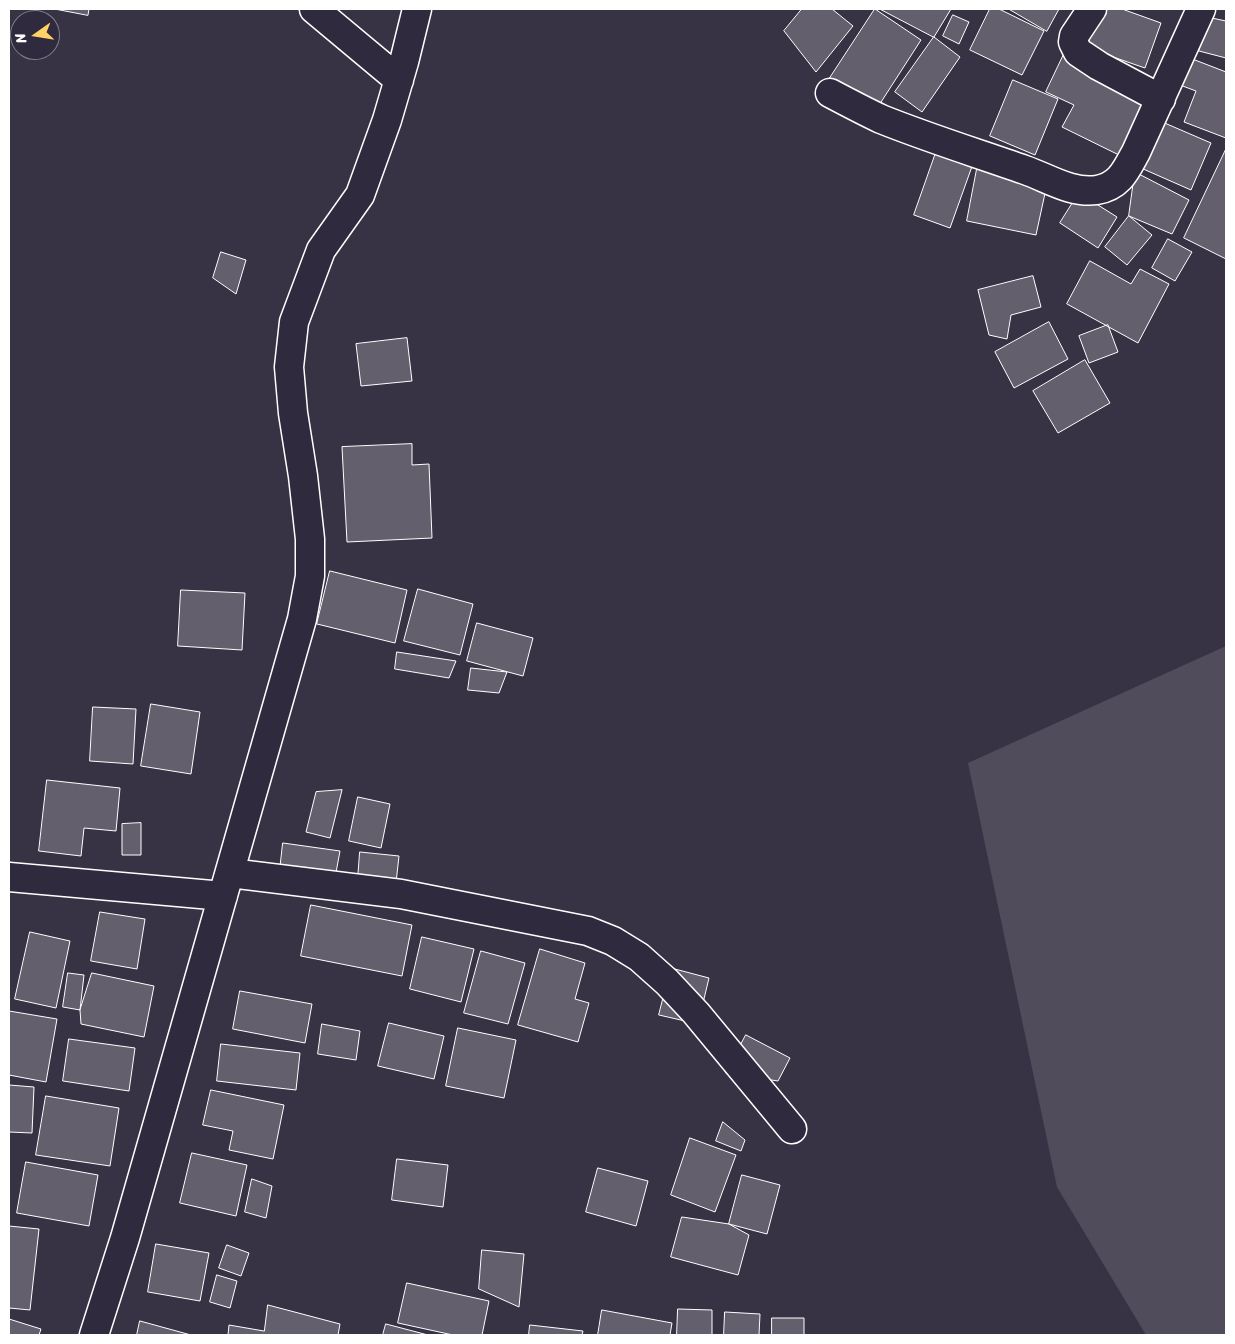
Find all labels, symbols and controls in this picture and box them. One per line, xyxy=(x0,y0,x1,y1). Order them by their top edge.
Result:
north arrow xyxy=(10,10,60,60)
text: N xyxy=(8,31,34,46)

